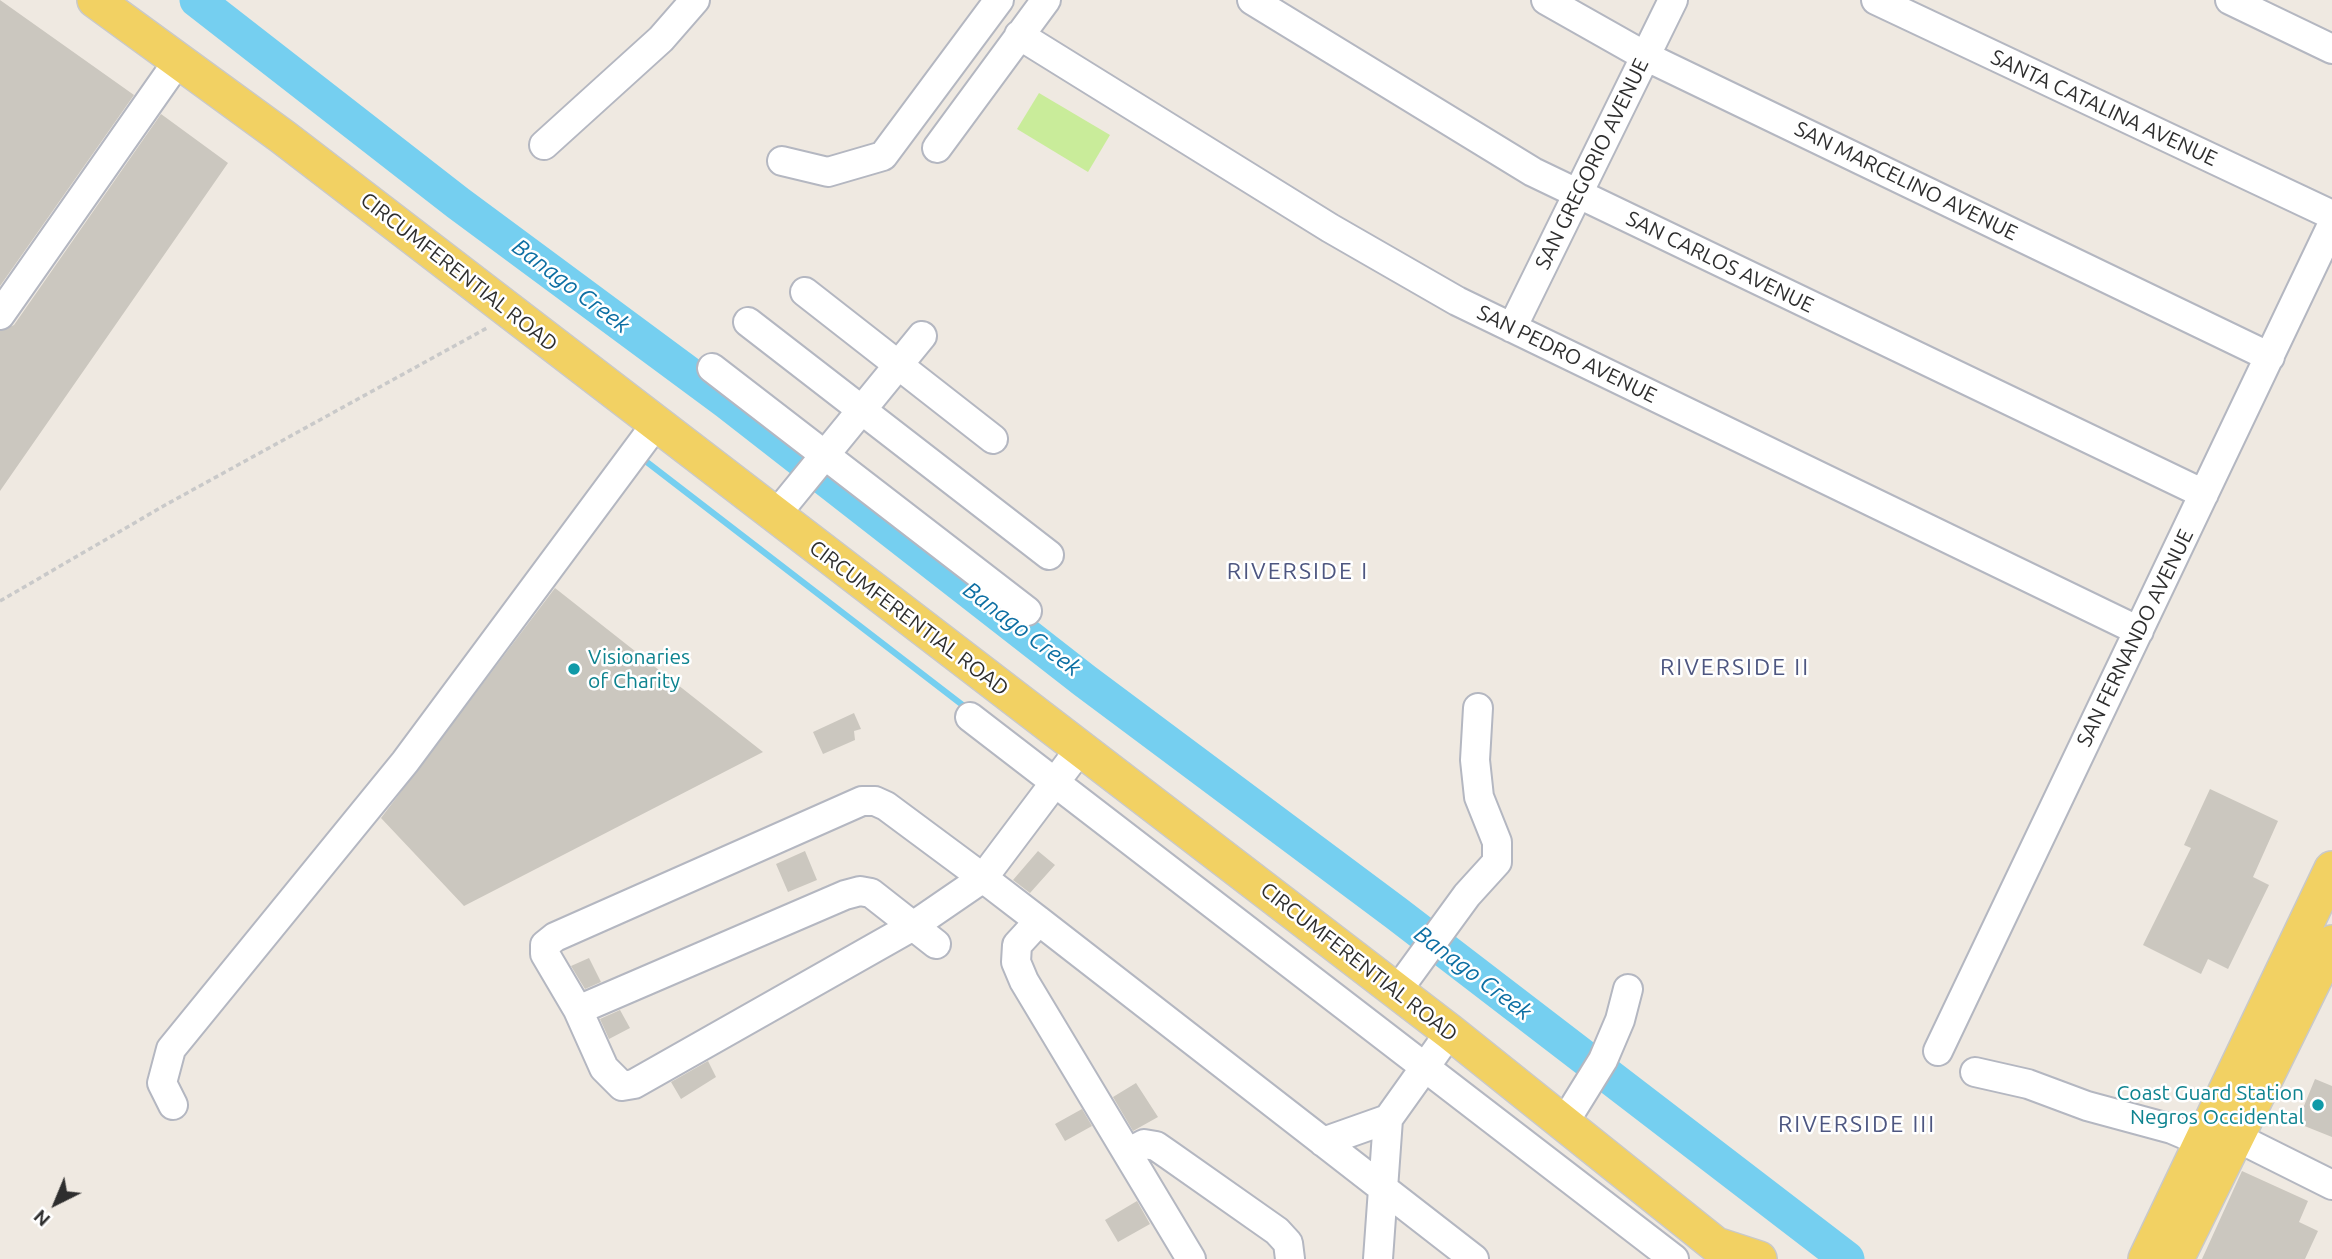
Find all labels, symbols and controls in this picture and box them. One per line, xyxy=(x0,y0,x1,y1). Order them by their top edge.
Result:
street label: SANTA CATALINA AVENUE xyxy=(1987,44,2221,172)
street label: SAN GREGORIO AVENUE xyxy=(1530,54,1654,274)
street label: SAN MARCELINO AVENUE xyxy=(1790,116,2022,246)
street label: CIRCUMFERENTIAL ROAD xyxy=(355,187,563,357)
street label: SAN CARLOS AVENUE xyxy=(1622,206,1818,318)
water label: Banago Creek xyxy=(507,233,635,339)
street label: SAN PEDRO AVENUE xyxy=(1473,300,1661,408)
street label: SAN FERNANDO AVENUE xyxy=(2071,525,2199,751)
street label: CIRCUMFERENTIAL ROAD xyxy=(804,535,1014,701)
district label: RIVERSIDE I xyxy=(1228,557,1368,585)
water label: Banago Creek xyxy=(958,576,1086,682)
place label: Visionaries of Charity xyxy=(588,644,690,694)
district label: RIVERSIDE II xyxy=(1661,653,1809,681)
marker: Visionaries of Charity xyxy=(566,661,582,677)
street label: CIRCUMFERENTIAL ROAD xyxy=(1255,877,1463,1047)
water label: Banago Creek xyxy=(1409,920,1537,1026)
place label: Coast Guard Station Negros Occidental xyxy=(2117,1080,2304,1130)
marker: Coast Guard Station Negros Occidental xyxy=(2310,1097,2326,1113)
district label: RIVERSIDE III xyxy=(1780,1110,1934,1138)
north arrow xyxy=(21,1168,91,1238)
text: N xyxy=(29,1205,54,1231)

